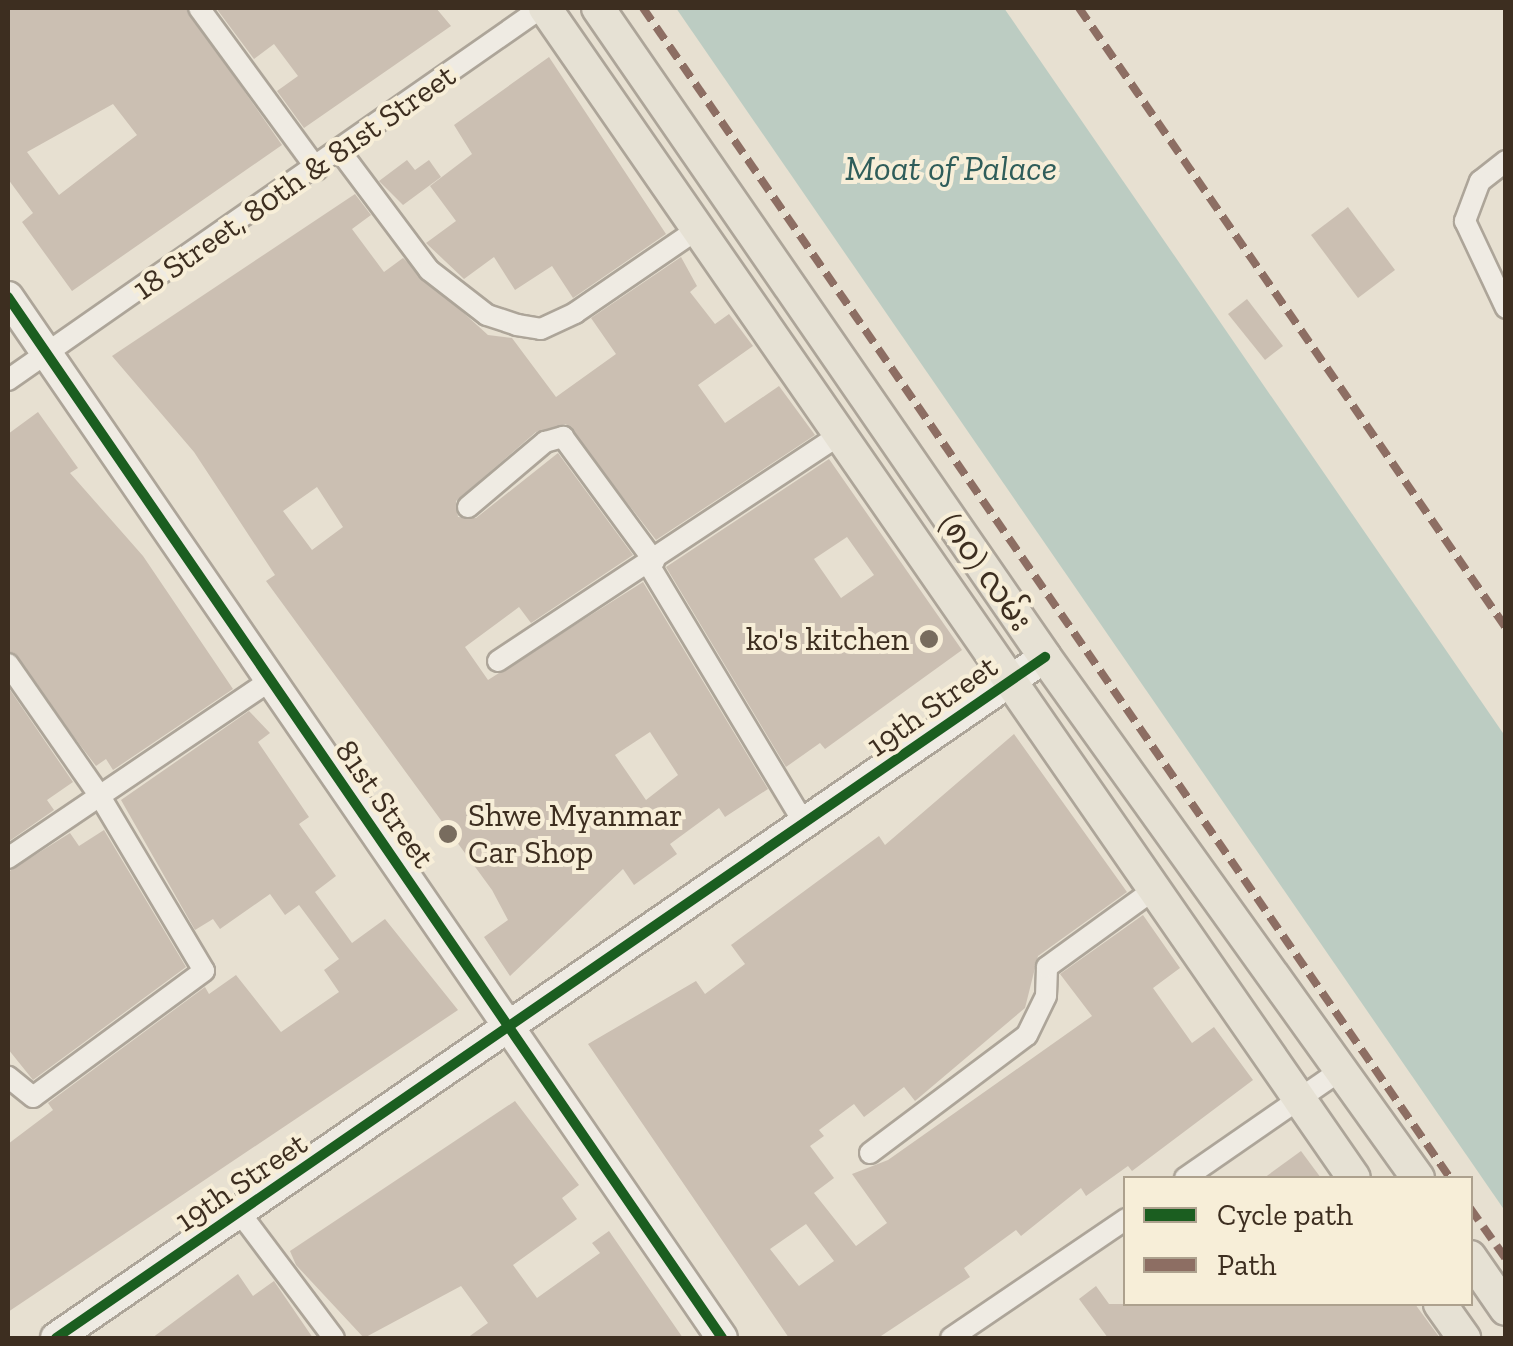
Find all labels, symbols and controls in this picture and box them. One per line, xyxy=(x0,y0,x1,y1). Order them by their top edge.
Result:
street label: 18 Street, 80th & 81st Street xyxy=(125,56,463,308)
water label: Moat of Palace xyxy=(845,147,1057,189)
street label: (၈၀) လမ်း xyxy=(931,506,1041,638)
place label: ko's kitchen xyxy=(746,620,909,658)
marker: ko's kitchen xyxy=(918,628,940,650)
street label: 19th Street xyxy=(859,647,1005,765)
street label: 81st Street xyxy=(327,733,443,875)
place label: Shwe Myanmar Car Shop xyxy=(468,797,683,872)
marker: Shwe Myanmar Car Shop xyxy=(437,823,459,845)
street label: 19th Street xyxy=(168,1124,314,1240)
legend xyxy=(1123,1176,1473,1306)
text: Cycle path xyxy=(1217,1197,1353,1233)
text: Path xyxy=(1217,1247,1276,1283)

